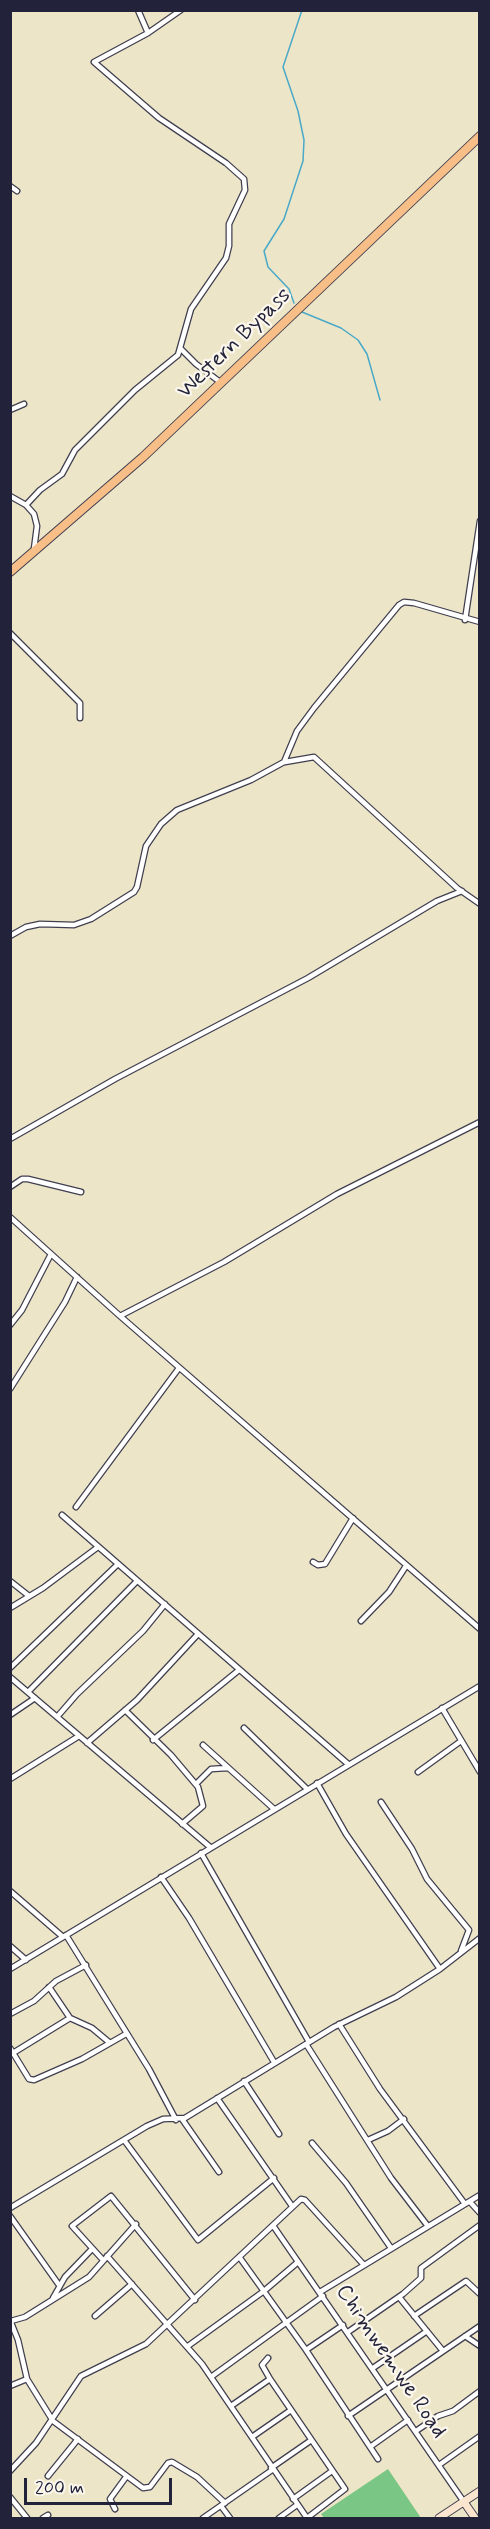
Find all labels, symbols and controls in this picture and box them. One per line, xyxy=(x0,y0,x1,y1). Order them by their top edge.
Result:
street label: Western Bypass xyxy=(173,283,297,405)
street label: Chimwemwe Road xyxy=(329,2280,451,2444)
scale bar xyxy=(27,2466,176,2504)
text: 200 m xyxy=(35,2476,84,2500)

